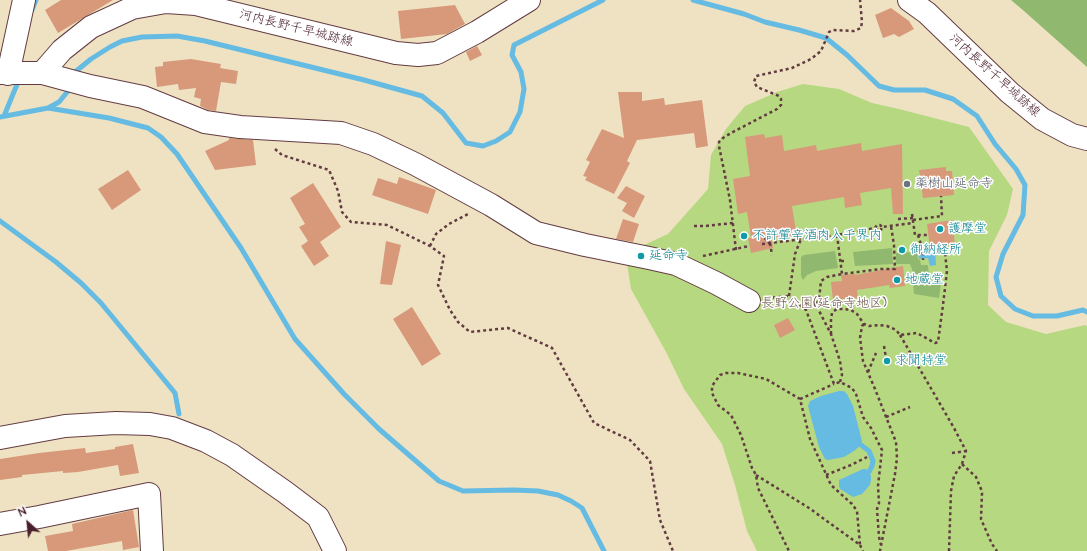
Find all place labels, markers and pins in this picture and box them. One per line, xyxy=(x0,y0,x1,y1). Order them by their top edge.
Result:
place label: 薬樹山延命寺 xyxy=(915,176,993,192)
marker: 薬樹山延命寺 xyxy=(902,179,912,189)
place label: 護摩堂 xyxy=(948,221,987,237)
marker: 護摩堂 xyxy=(935,224,945,234)
place label: 不許葷辛酒肉入千界内 xyxy=(752,228,882,244)
marker: 不許葷辛酒肉入千界内 xyxy=(739,231,749,241)
place label: 御納経所 xyxy=(910,242,962,258)
marker: 御納経所 xyxy=(897,245,907,255)
place label: 延命寺 xyxy=(649,248,688,264)
marker: 延命寺 xyxy=(636,251,646,261)
place label: 地蔵堂 xyxy=(905,272,944,288)
marker: 地蔵堂 xyxy=(892,275,902,285)
place label: 求聞持堂 xyxy=(895,353,947,369)
marker: 求聞持堂 xyxy=(882,356,892,366)

